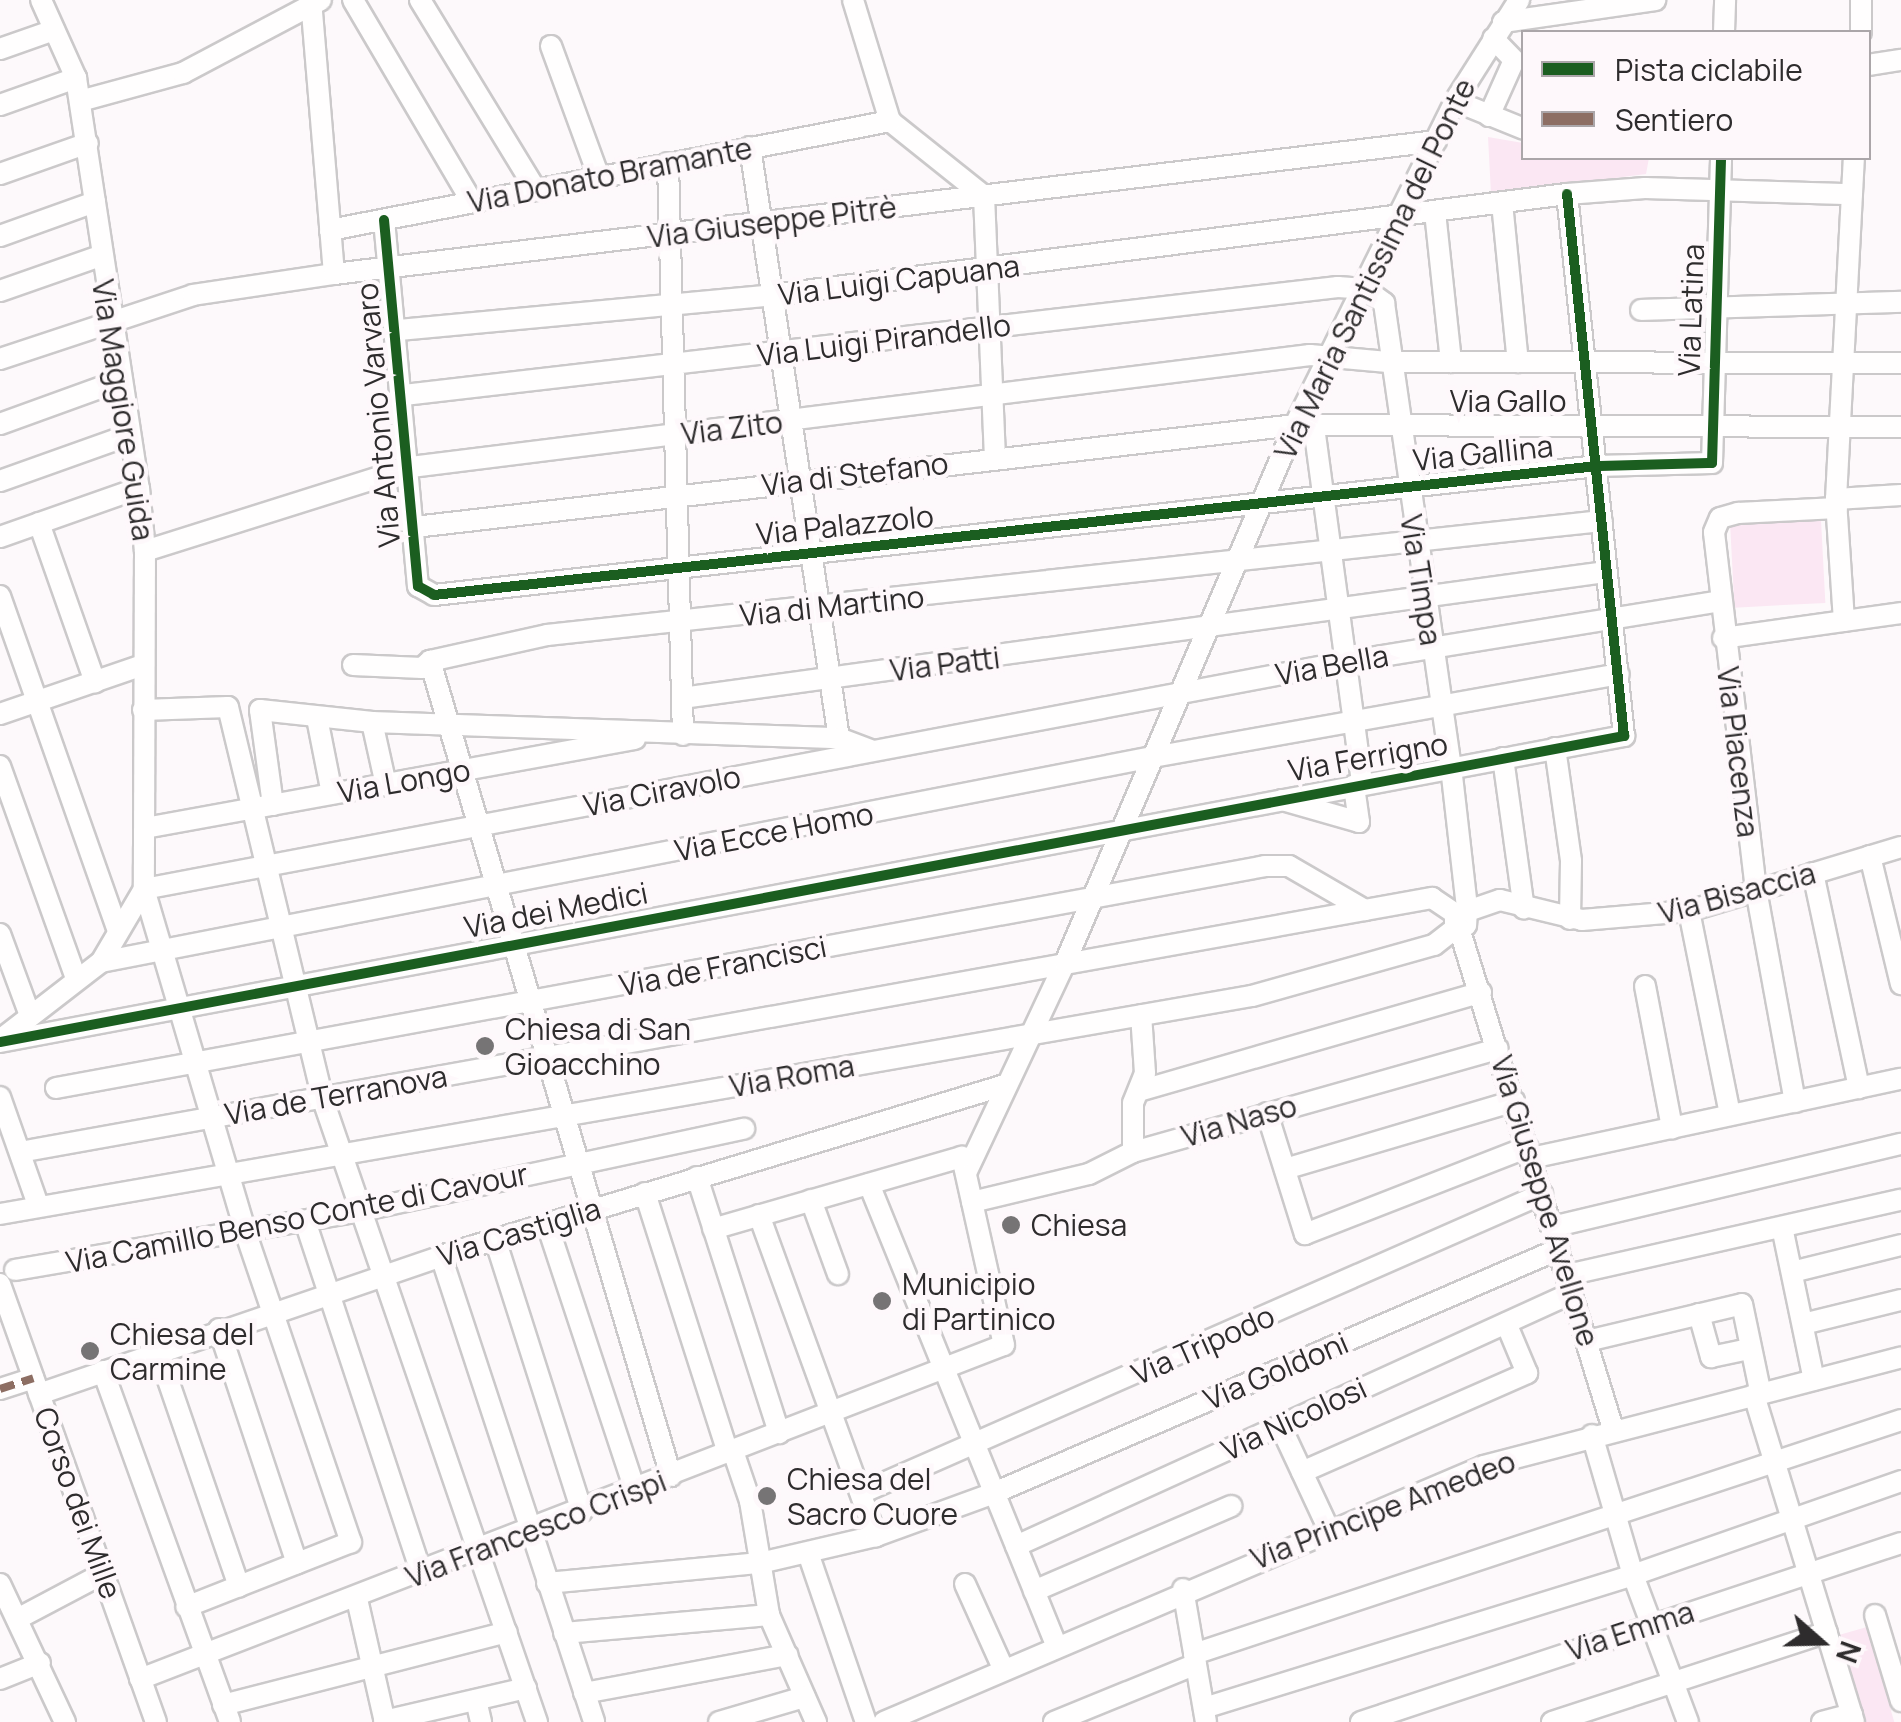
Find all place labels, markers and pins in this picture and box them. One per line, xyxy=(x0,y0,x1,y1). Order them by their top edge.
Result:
place label: Chiesa di San Gioacchino xyxy=(505,1011,691,1082)
marker: Chiesa di San Gioacchino xyxy=(474,1035,496,1057)
place label: Chiesa xyxy=(1031,1207,1127,1243)
marker: Chiesa xyxy=(1000,1214,1022,1236)
place label: Municipio di Partinico xyxy=(902,1266,1055,1336)
marker: Municipio di Partinico xyxy=(871,1290,893,1312)
place label: Chiesa del Carmine xyxy=(110,1316,255,1386)
marker: Chiesa del Carmine xyxy=(79,1340,101,1362)
place label: Chiesa del Sacro Cuore xyxy=(787,1461,958,1532)
marker: Chiesa del Sacro Cuore xyxy=(756,1485,778,1507)

